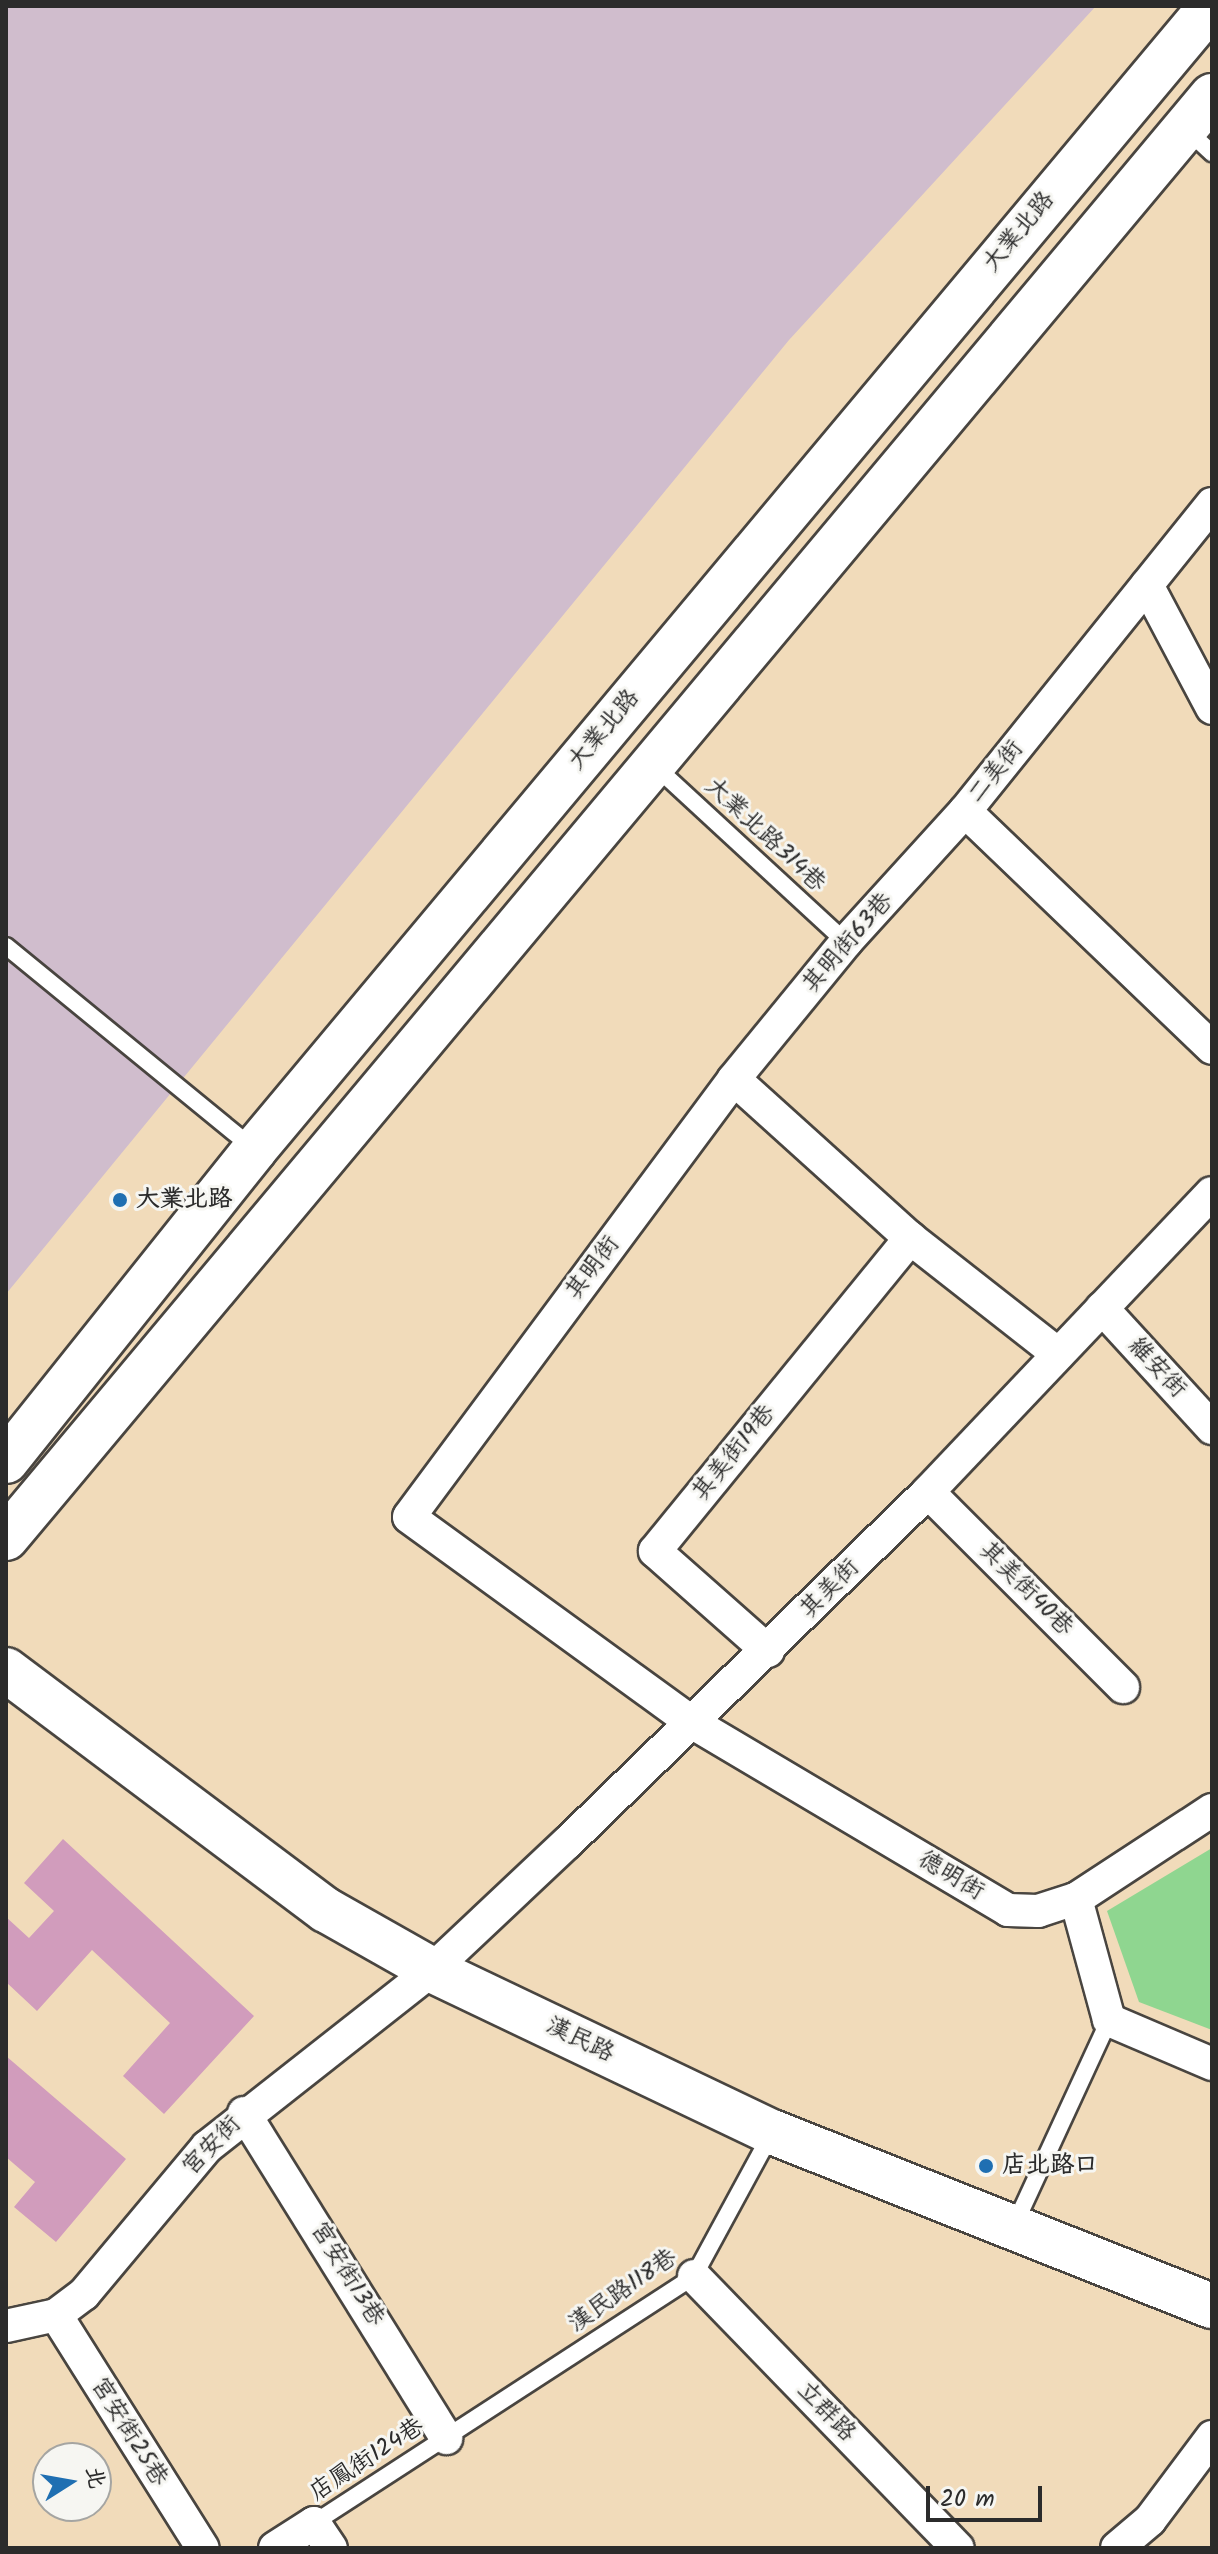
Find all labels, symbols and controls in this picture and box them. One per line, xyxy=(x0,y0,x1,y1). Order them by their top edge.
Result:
street label: 大業北路 xyxy=(977,186,1061,278)
street label: 大業北路 xyxy=(562,684,646,776)
street label: 二美街 xyxy=(962,735,1030,809)
street label: 大業北路314巷 xyxy=(699,772,831,898)
street label: 其明街63巷 xyxy=(797,887,899,999)
place label: 大業北路 xyxy=(136,1186,232,1214)
marker: 大業北路 xyxy=(111,1191,129,1209)
street label: 其明街 xyxy=(560,1231,626,1305)
street label: 維安街 xyxy=(1122,1332,1192,1404)
street label: 其美街19巷 xyxy=(687,1399,781,1507)
street label: 其美街40巷 xyxy=(973,1536,1079,1642)
street label: 其美街 xyxy=(794,1553,866,1625)
street label: 德明街 xyxy=(913,1845,989,1907)
street label: 漢民路 xyxy=(541,2011,619,2069)
street label: 宮安街 xyxy=(177,2110,247,2182)
place label: 店北路口 xyxy=(1002,2152,1098,2180)
marker: 店北路口 xyxy=(977,2157,995,2175)
street label: 宮安街13巷 xyxy=(304,2217,390,2331)
street label: 漢民路118巷 xyxy=(563,2243,683,2339)
street label: 宮安街25巷 xyxy=(84,2372,174,2492)
street label: 立群路 xyxy=(791,2376,861,2448)
street label: 店鳳街124巷 xyxy=(304,2412,430,2508)
north arrow xyxy=(32,2442,112,2522)
text: 北 xyxy=(75,2464,113,2492)
scale bar xyxy=(930,2470,1046,2520)
text: 20 m xyxy=(940,2480,995,2519)

